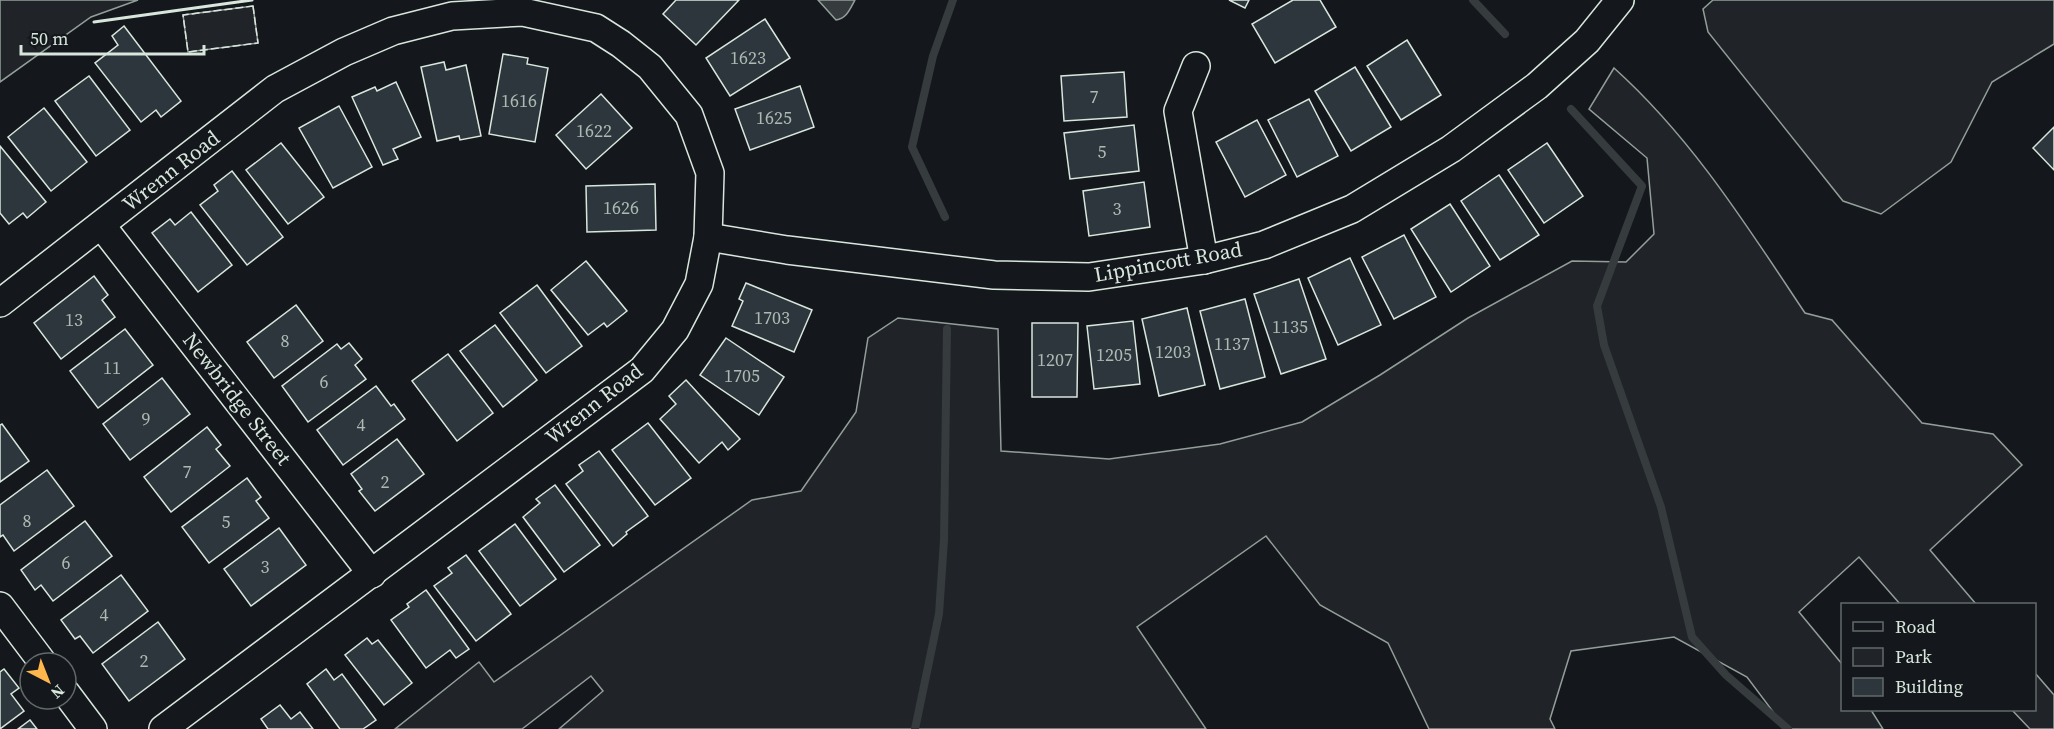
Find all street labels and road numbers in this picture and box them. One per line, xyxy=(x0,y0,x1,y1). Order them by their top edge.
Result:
street label: Wrenn Road xyxy=(116,123,226,218)
street label: Lippincott Road xyxy=(1092,234,1244,289)
street label: Newbridge Street xyxy=(176,326,298,471)
street label: Wrenn Road xyxy=(539,356,649,451)

